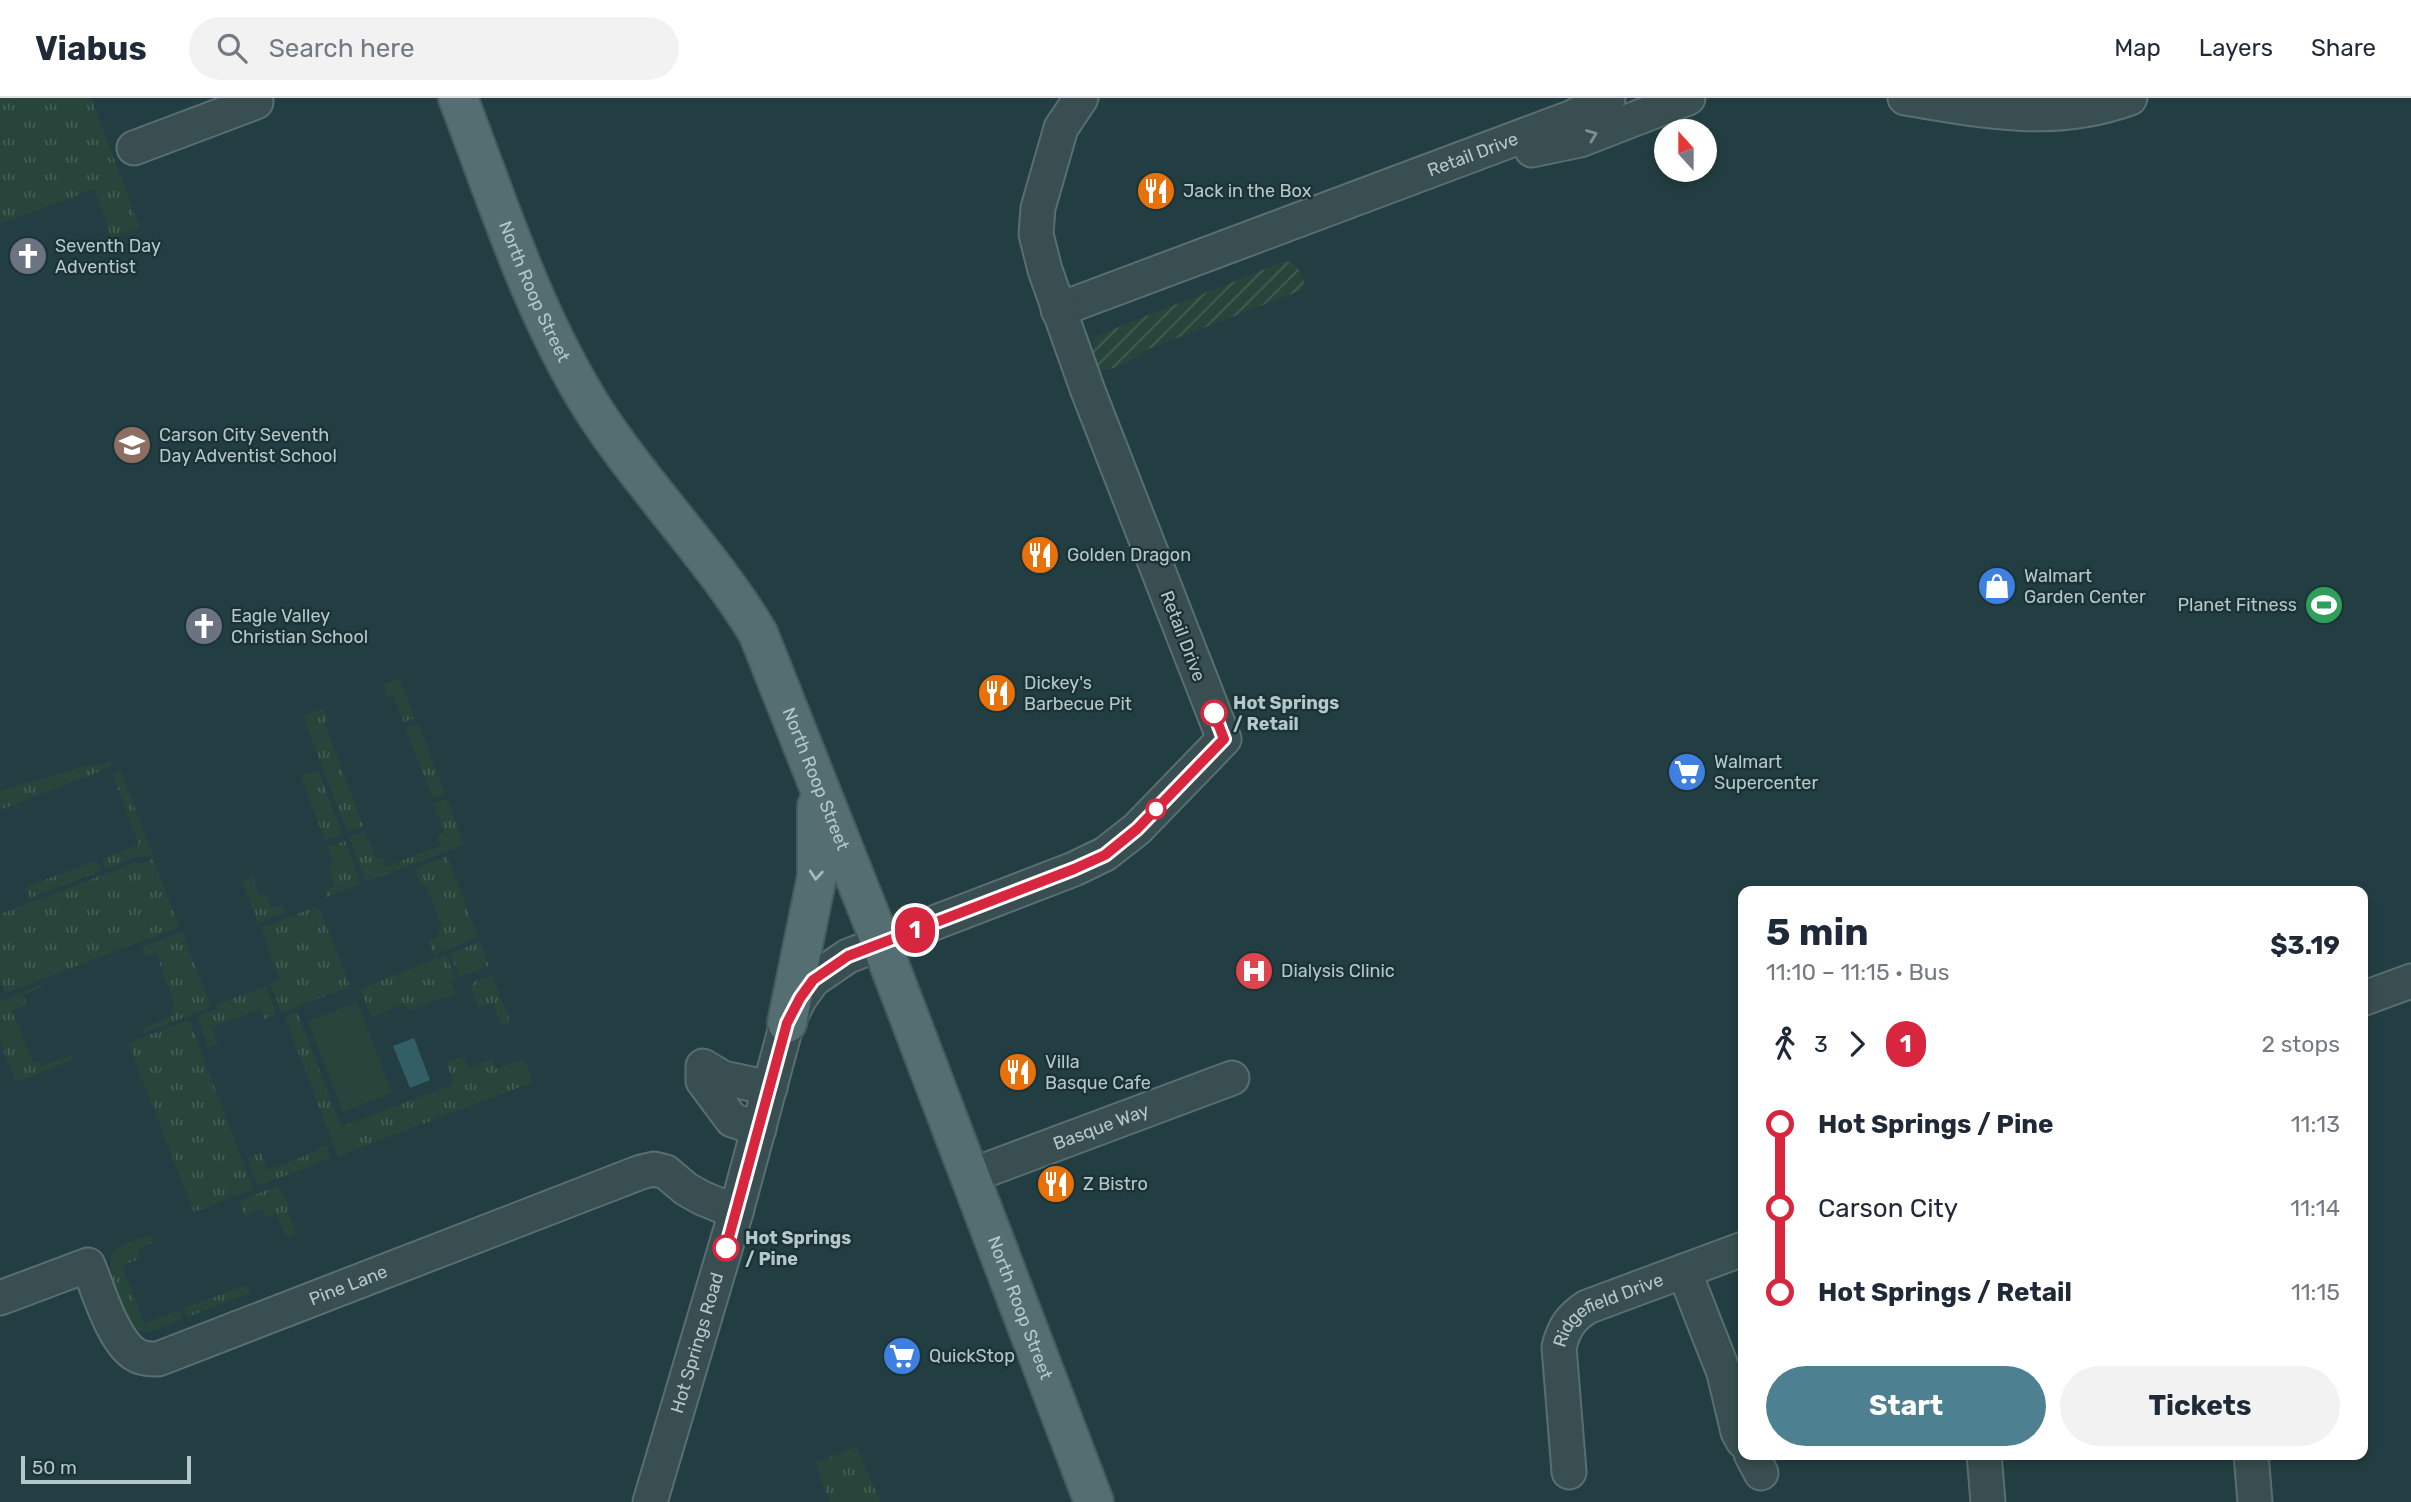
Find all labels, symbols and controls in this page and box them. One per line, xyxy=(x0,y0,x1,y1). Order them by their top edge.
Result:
search box xyxy=(189,17,679,80)
text: Viabus xyxy=(35,29,147,68)
icon: search xyxy=(213,29,251,67)
text: Search here xyxy=(269,33,415,64)
text: Map xyxy=(2114,34,2161,62)
text: Layers xyxy=(2199,34,2273,62)
text: Share xyxy=(2311,34,2376,62)
north arrow xyxy=(1654,119,1717,182)
map controls xyxy=(1654,119,1717,182)
street label: Retail Drive xyxy=(1424,128,1521,182)
one-way arrow xyxy=(1586,130,1598,144)
restaurant icon: Jack in the Box xyxy=(1135,170,1177,212)
place label: Jack in the Box xyxy=(1183,180,1312,202)
street label: North Roop Street xyxy=(494,218,575,366)
church icon: Seventh Day Adventist xyxy=(7,235,49,277)
place label: Seventh Day Adventist xyxy=(55,235,161,278)
school or university icon: Carson City Seventh Day Adventist School xyxy=(111,424,153,466)
place label: Carson City Seventh Day Adventist School xyxy=(159,424,337,467)
restaurant icon: Golden Dragon xyxy=(1019,534,1061,576)
place label: Golden Dragon xyxy=(1067,544,1191,566)
shop icon: Walmart Garden Center xyxy=(1976,565,2018,607)
place label: Walmart Garden Center xyxy=(2024,565,2146,608)
sports icon: Planet Fitness xyxy=(2303,584,2345,626)
street label: Retail Drive xyxy=(1156,588,1210,684)
place label: Planet Fitness xyxy=(2178,594,2297,616)
church icon: Eagle Valley Christian School xyxy=(183,605,225,647)
place label: Eagle Valley Christian School xyxy=(231,605,368,648)
restaurant icon: Dickey's Barbecue Pit xyxy=(976,672,1018,714)
place label: Dickey's Barbecue Pit xyxy=(1024,672,1132,715)
place label: Hot Springs / Retail xyxy=(1233,692,1339,735)
marker: Hot Springs / Retail xyxy=(1201,700,1227,726)
street label: North Roop Street xyxy=(778,704,854,853)
supermarket icon: Walmart Supercenter xyxy=(1666,751,1708,793)
place label: Walmart Supercenter xyxy=(1714,751,1818,794)
unlabelled marker xyxy=(1146,799,1166,819)
one-way arrow xyxy=(809,870,824,881)
line badge: 1 xyxy=(892,907,938,953)
text: 5 min xyxy=(1766,909,1869,955)
text: 1 xyxy=(909,916,921,944)
text: $3.19 xyxy=(2270,930,2340,961)
hospital icon: Dialysis Clinic xyxy=(1233,950,1275,992)
text: 11:10 – 11:15 · Bus xyxy=(1766,958,1949,986)
place label: Dialysis Clinic xyxy=(1281,960,1395,982)
icon: walk xyxy=(1766,1025,1804,1063)
icon: forward xyxy=(1838,1025,1876,1063)
text: 3 xyxy=(1814,1030,1828,1058)
text: 1 xyxy=(1900,1030,1912,1058)
text: 2 stops xyxy=(2262,1030,2340,1058)
restaurant icon: Villa Basque Cafe xyxy=(997,1051,1039,1093)
place label: Villa Basque Cafe xyxy=(1045,1051,1151,1094)
street label: Basque Way xyxy=(1050,1099,1152,1155)
text: Hot Springs / Pine xyxy=(1818,1109,2053,1140)
text: 11:13 xyxy=(2291,1110,2340,1138)
restaurant icon: Z Bistro xyxy=(1035,1163,1077,1205)
place label: Z Bistro xyxy=(1083,1173,1148,1195)
text: Carson City xyxy=(1818,1193,1958,1224)
text: 11:14 xyxy=(2290,1194,2340,1222)
place label: Hot Springs / Pine xyxy=(745,1227,851,1270)
street label: North Roop Street xyxy=(983,1233,1057,1383)
marker: Hot Springs / Pine xyxy=(713,1235,739,1261)
street label: Pine Lane xyxy=(306,1260,391,1311)
street label: Ridgefield Drive xyxy=(1548,1269,1666,1350)
street label: Hot Springs Road xyxy=(666,1270,728,1416)
text: Hot Springs / Retail xyxy=(1818,1277,2072,1308)
text: 11:15 xyxy=(2291,1278,2340,1306)
supermarket icon: QuickStop xyxy=(881,1335,923,1377)
place label: QuickStop xyxy=(929,1345,1015,1367)
button: Start xyxy=(1766,1366,2046,1446)
button: Tickets xyxy=(2060,1366,2340,1446)
scale bar xyxy=(21,1453,191,1485)
text: 50 m xyxy=(32,1456,77,1479)

